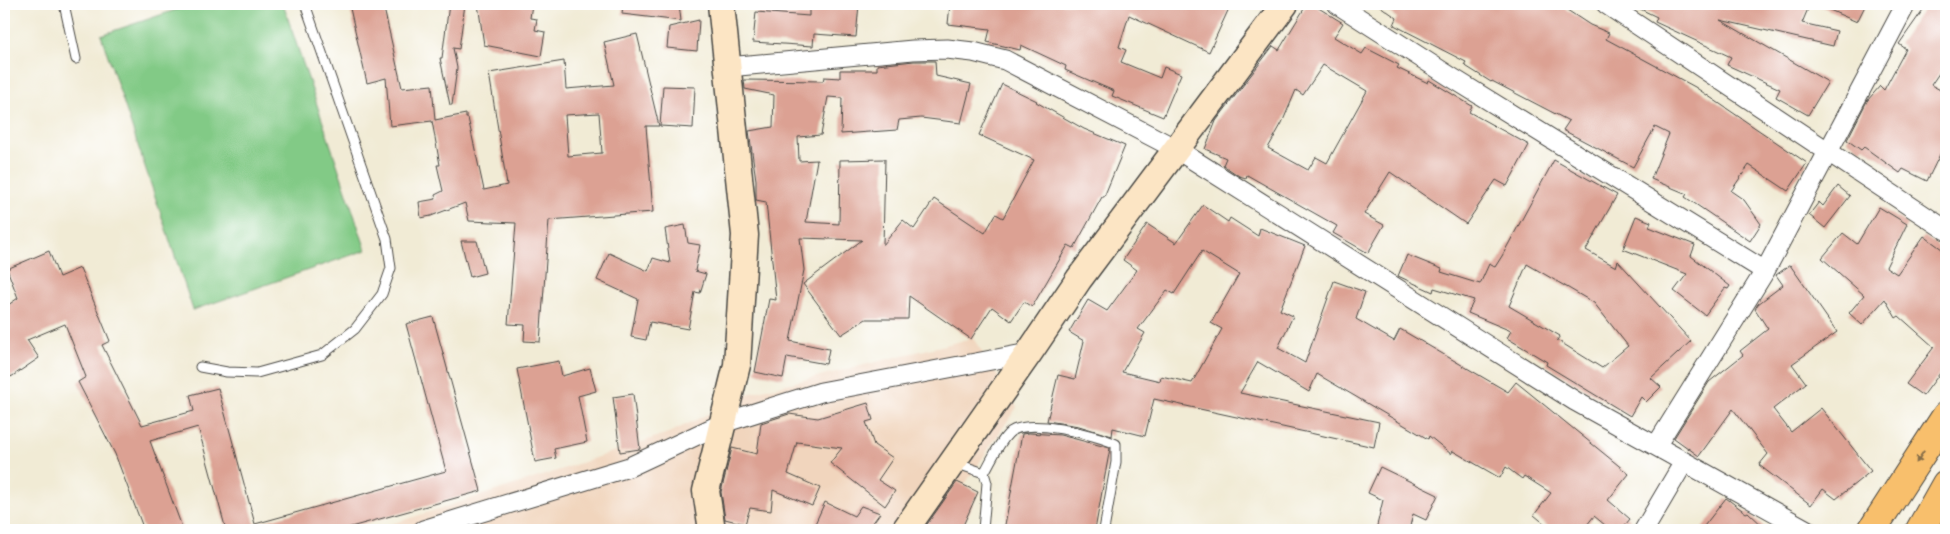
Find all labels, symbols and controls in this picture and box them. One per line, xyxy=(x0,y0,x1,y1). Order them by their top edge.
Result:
one-way arrow xyxy=(1915,450,1925,463)

